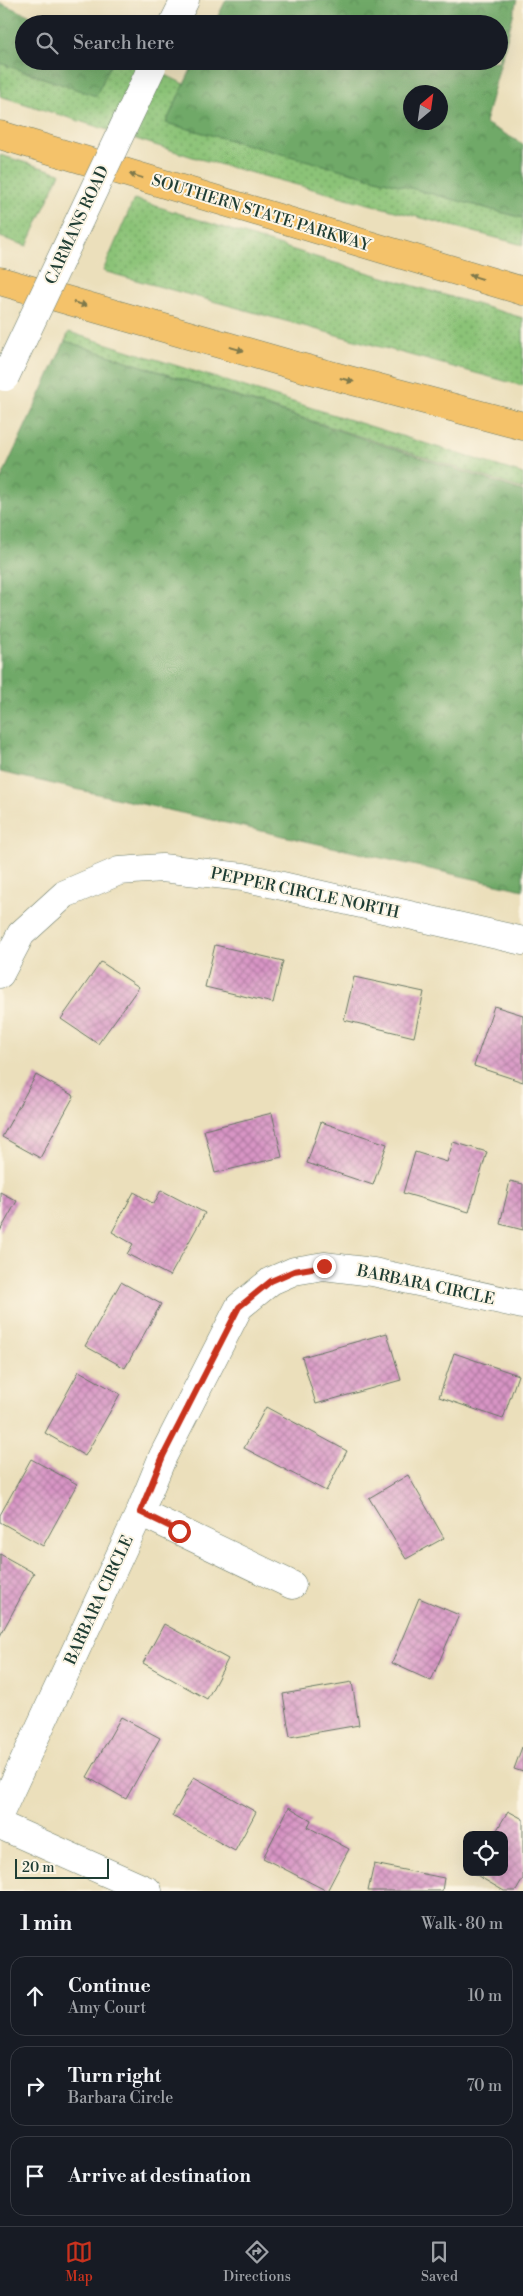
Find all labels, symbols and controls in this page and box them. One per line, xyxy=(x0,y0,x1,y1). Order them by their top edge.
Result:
search box xyxy=(15,15,508,70)
icon: search xyxy=(33,29,61,57)
text: Search here xyxy=(73,31,174,55)
north arrow xyxy=(403,85,448,130)
street label: CARMANS ROAD xyxy=(41,162,113,288)
street label: SOUTHERN STATE PARKWAY xyxy=(149,170,374,256)
one-way arrow xyxy=(128,171,143,179)
one-way arrow xyxy=(469,273,484,281)
one-way arrow xyxy=(73,301,88,309)
one-way arrow xyxy=(229,346,244,354)
one-way arrow xyxy=(339,376,354,384)
street label: PEPPER CIRCLE NORTH xyxy=(209,863,401,923)
route end xyxy=(313,1255,336,1278)
street label: BARBARA CIRCLE xyxy=(354,1260,497,1309)
route start xyxy=(168,1520,191,1543)
street label: BARBARA CIRCLE xyxy=(60,1532,138,1669)
map controls xyxy=(463,1831,508,1876)
button: locate xyxy=(463,1831,508,1876)
scale bar xyxy=(15,1856,109,1879)
text: 20 m xyxy=(22,1859,54,1877)
text: 1 min xyxy=(20,1911,72,1937)
text: Walk · 80 m xyxy=(421,1914,503,1934)
text: Continue xyxy=(68,1974,151,1998)
icon: ahead xyxy=(21,1982,49,2010)
text: 10 m xyxy=(468,1986,502,2006)
text: Amy Court xyxy=(68,1998,146,2018)
text: Turn right xyxy=(68,2064,161,2088)
icon: right xyxy=(21,2072,49,2100)
text: 70 m xyxy=(466,2076,502,2096)
text: Barbara Circle xyxy=(68,2088,173,2108)
icon: arrive xyxy=(21,2162,49,2190)
text: Arrive at destination xyxy=(68,2164,251,2188)
tab: Map xyxy=(65,2238,93,2286)
tab: Directions xyxy=(223,2238,291,2286)
tab: Saved xyxy=(421,2238,458,2286)

